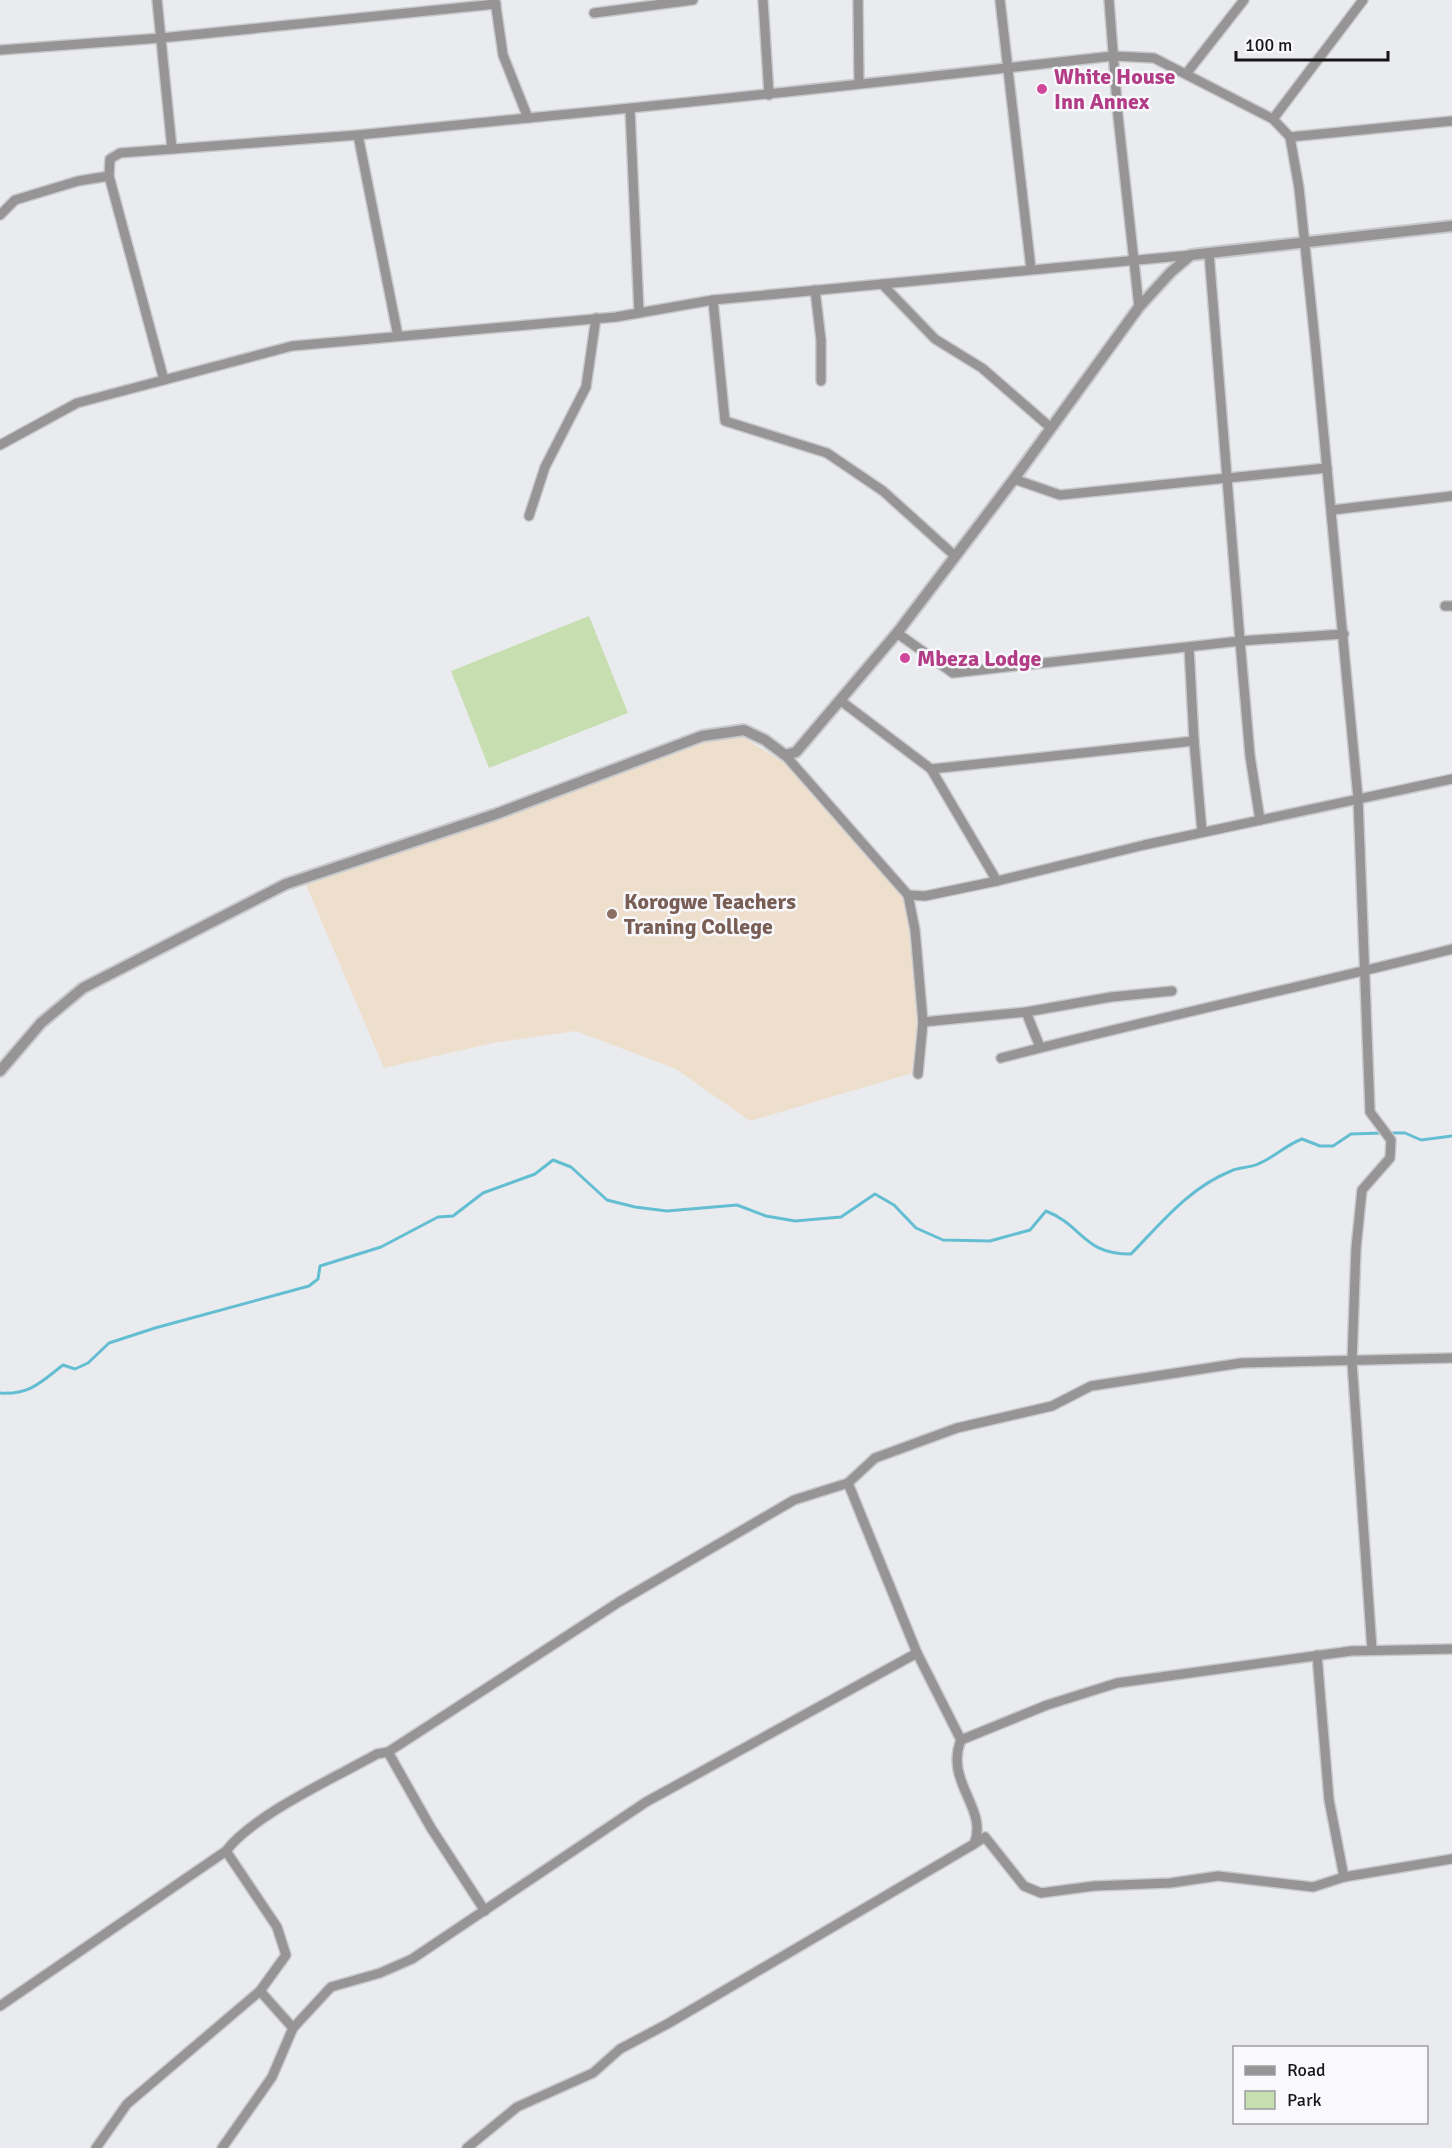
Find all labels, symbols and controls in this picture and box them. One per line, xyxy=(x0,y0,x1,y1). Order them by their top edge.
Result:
scale bar xyxy=(1236,24,1388,62)
text: 100 m xyxy=(1245,34,1292,56)
place label: White House Inn Annex xyxy=(1054,63,1176,115)
marker: White House Inn Annex xyxy=(1035,82,1049,96)
place label: Mbeza Lodge xyxy=(917,645,1041,672)
marker: Mbeza Lodge xyxy=(898,651,912,665)
place label: Korogwe Teachers Traning College xyxy=(624,888,796,940)
marker: Korogwe Teachers Traning College xyxy=(605,907,619,921)
legend xyxy=(1233,2046,1428,2124)
text: Road xyxy=(1287,2059,1326,2081)
text: Park xyxy=(1287,2089,1322,2111)

